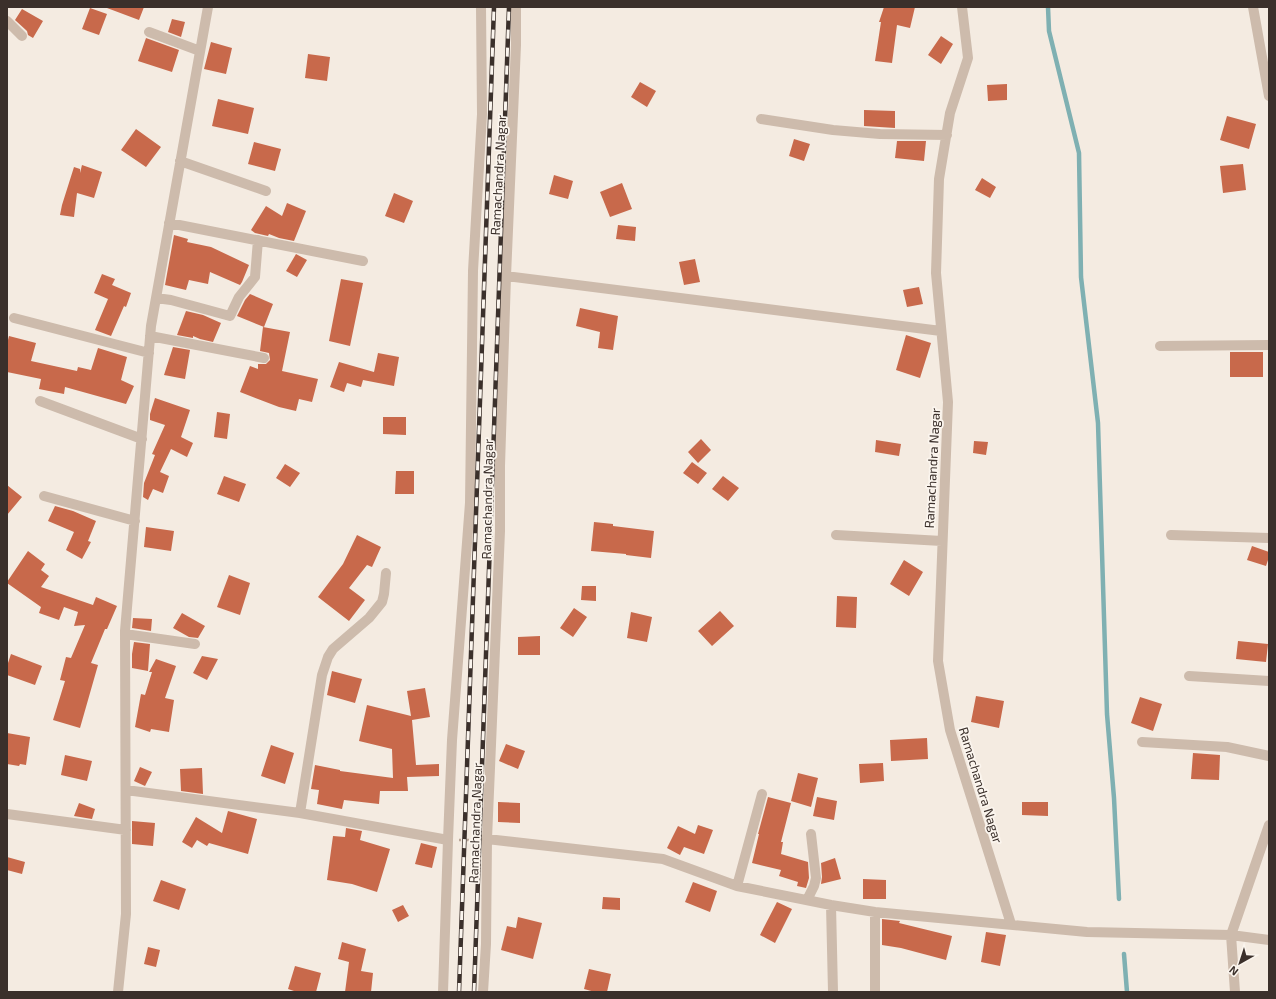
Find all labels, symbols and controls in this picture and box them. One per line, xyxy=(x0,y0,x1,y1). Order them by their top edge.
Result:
street label: Ramachandra Nagar xyxy=(487,114,509,236)
street label: Ramachandra Nagar xyxy=(921,407,943,529)
street label: Ramachandra Nagar xyxy=(478,438,496,560)
street label: Ramachandra Nagar xyxy=(956,725,1006,845)
street label: Ramachandra Nagar xyxy=(465,762,485,884)
north arrow xyxy=(1220,943,1260,983)
text: N xyxy=(1226,964,1241,979)

